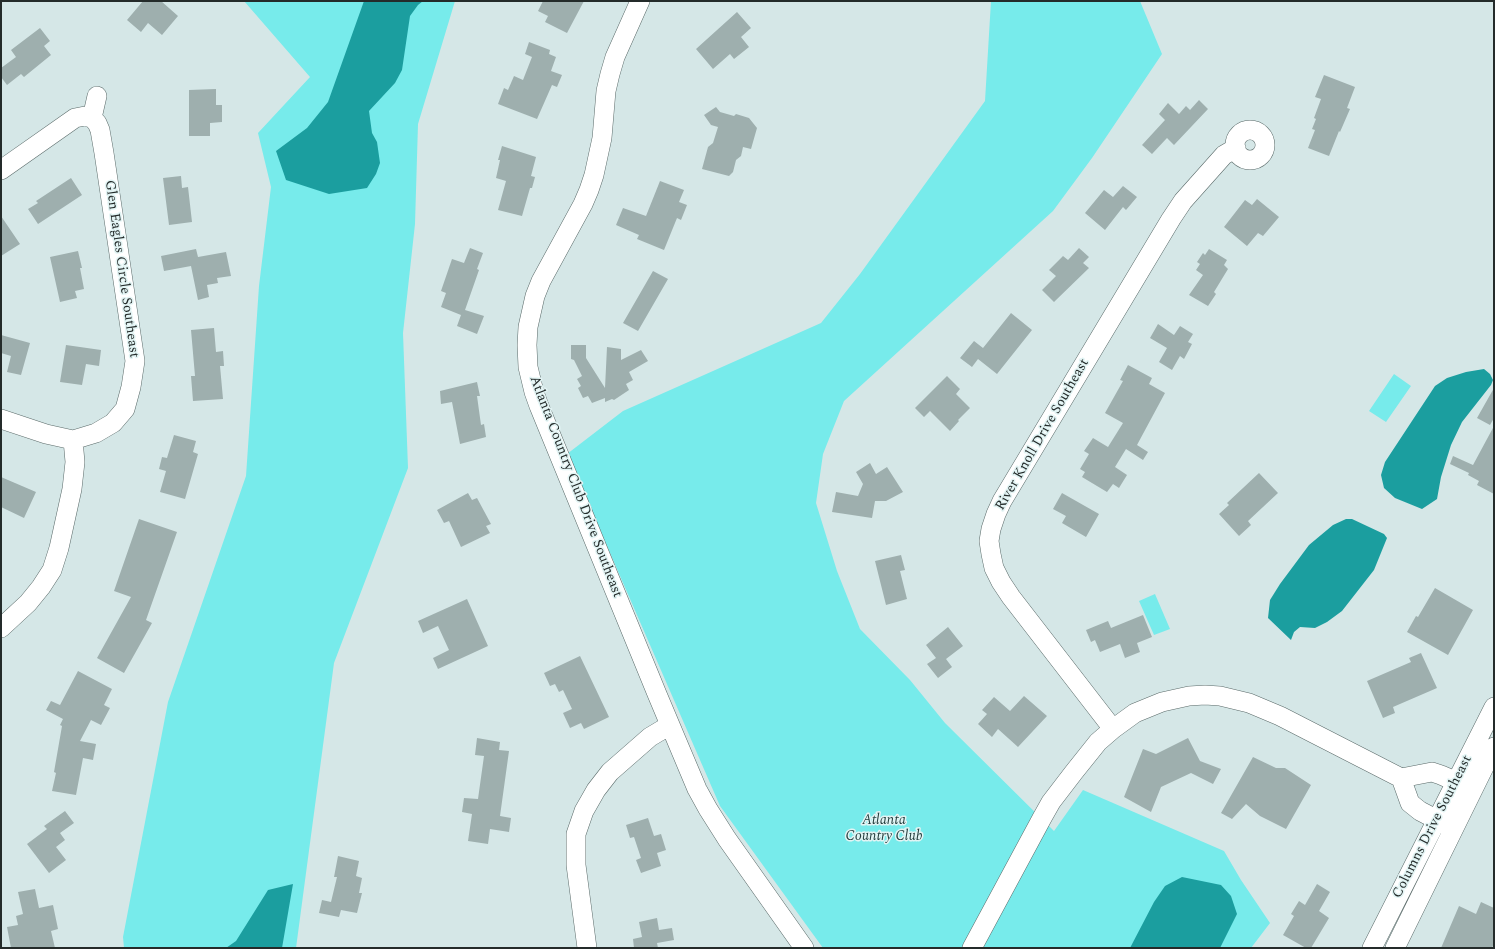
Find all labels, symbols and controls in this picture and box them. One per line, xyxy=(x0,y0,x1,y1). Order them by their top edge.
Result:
street label: Glen Eagles Circle Southeast xyxy=(100,179,142,359)
street label: River Knoll Drive Southeast xyxy=(993,356,1093,514)
street label: Atlanta Country Club Drive Southeast xyxy=(525,374,625,600)
street label: Columns Drive Southeast xyxy=(1390,753,1476,901)
park label: Atlanta Country Club xyxy=(845,813,923,846)

